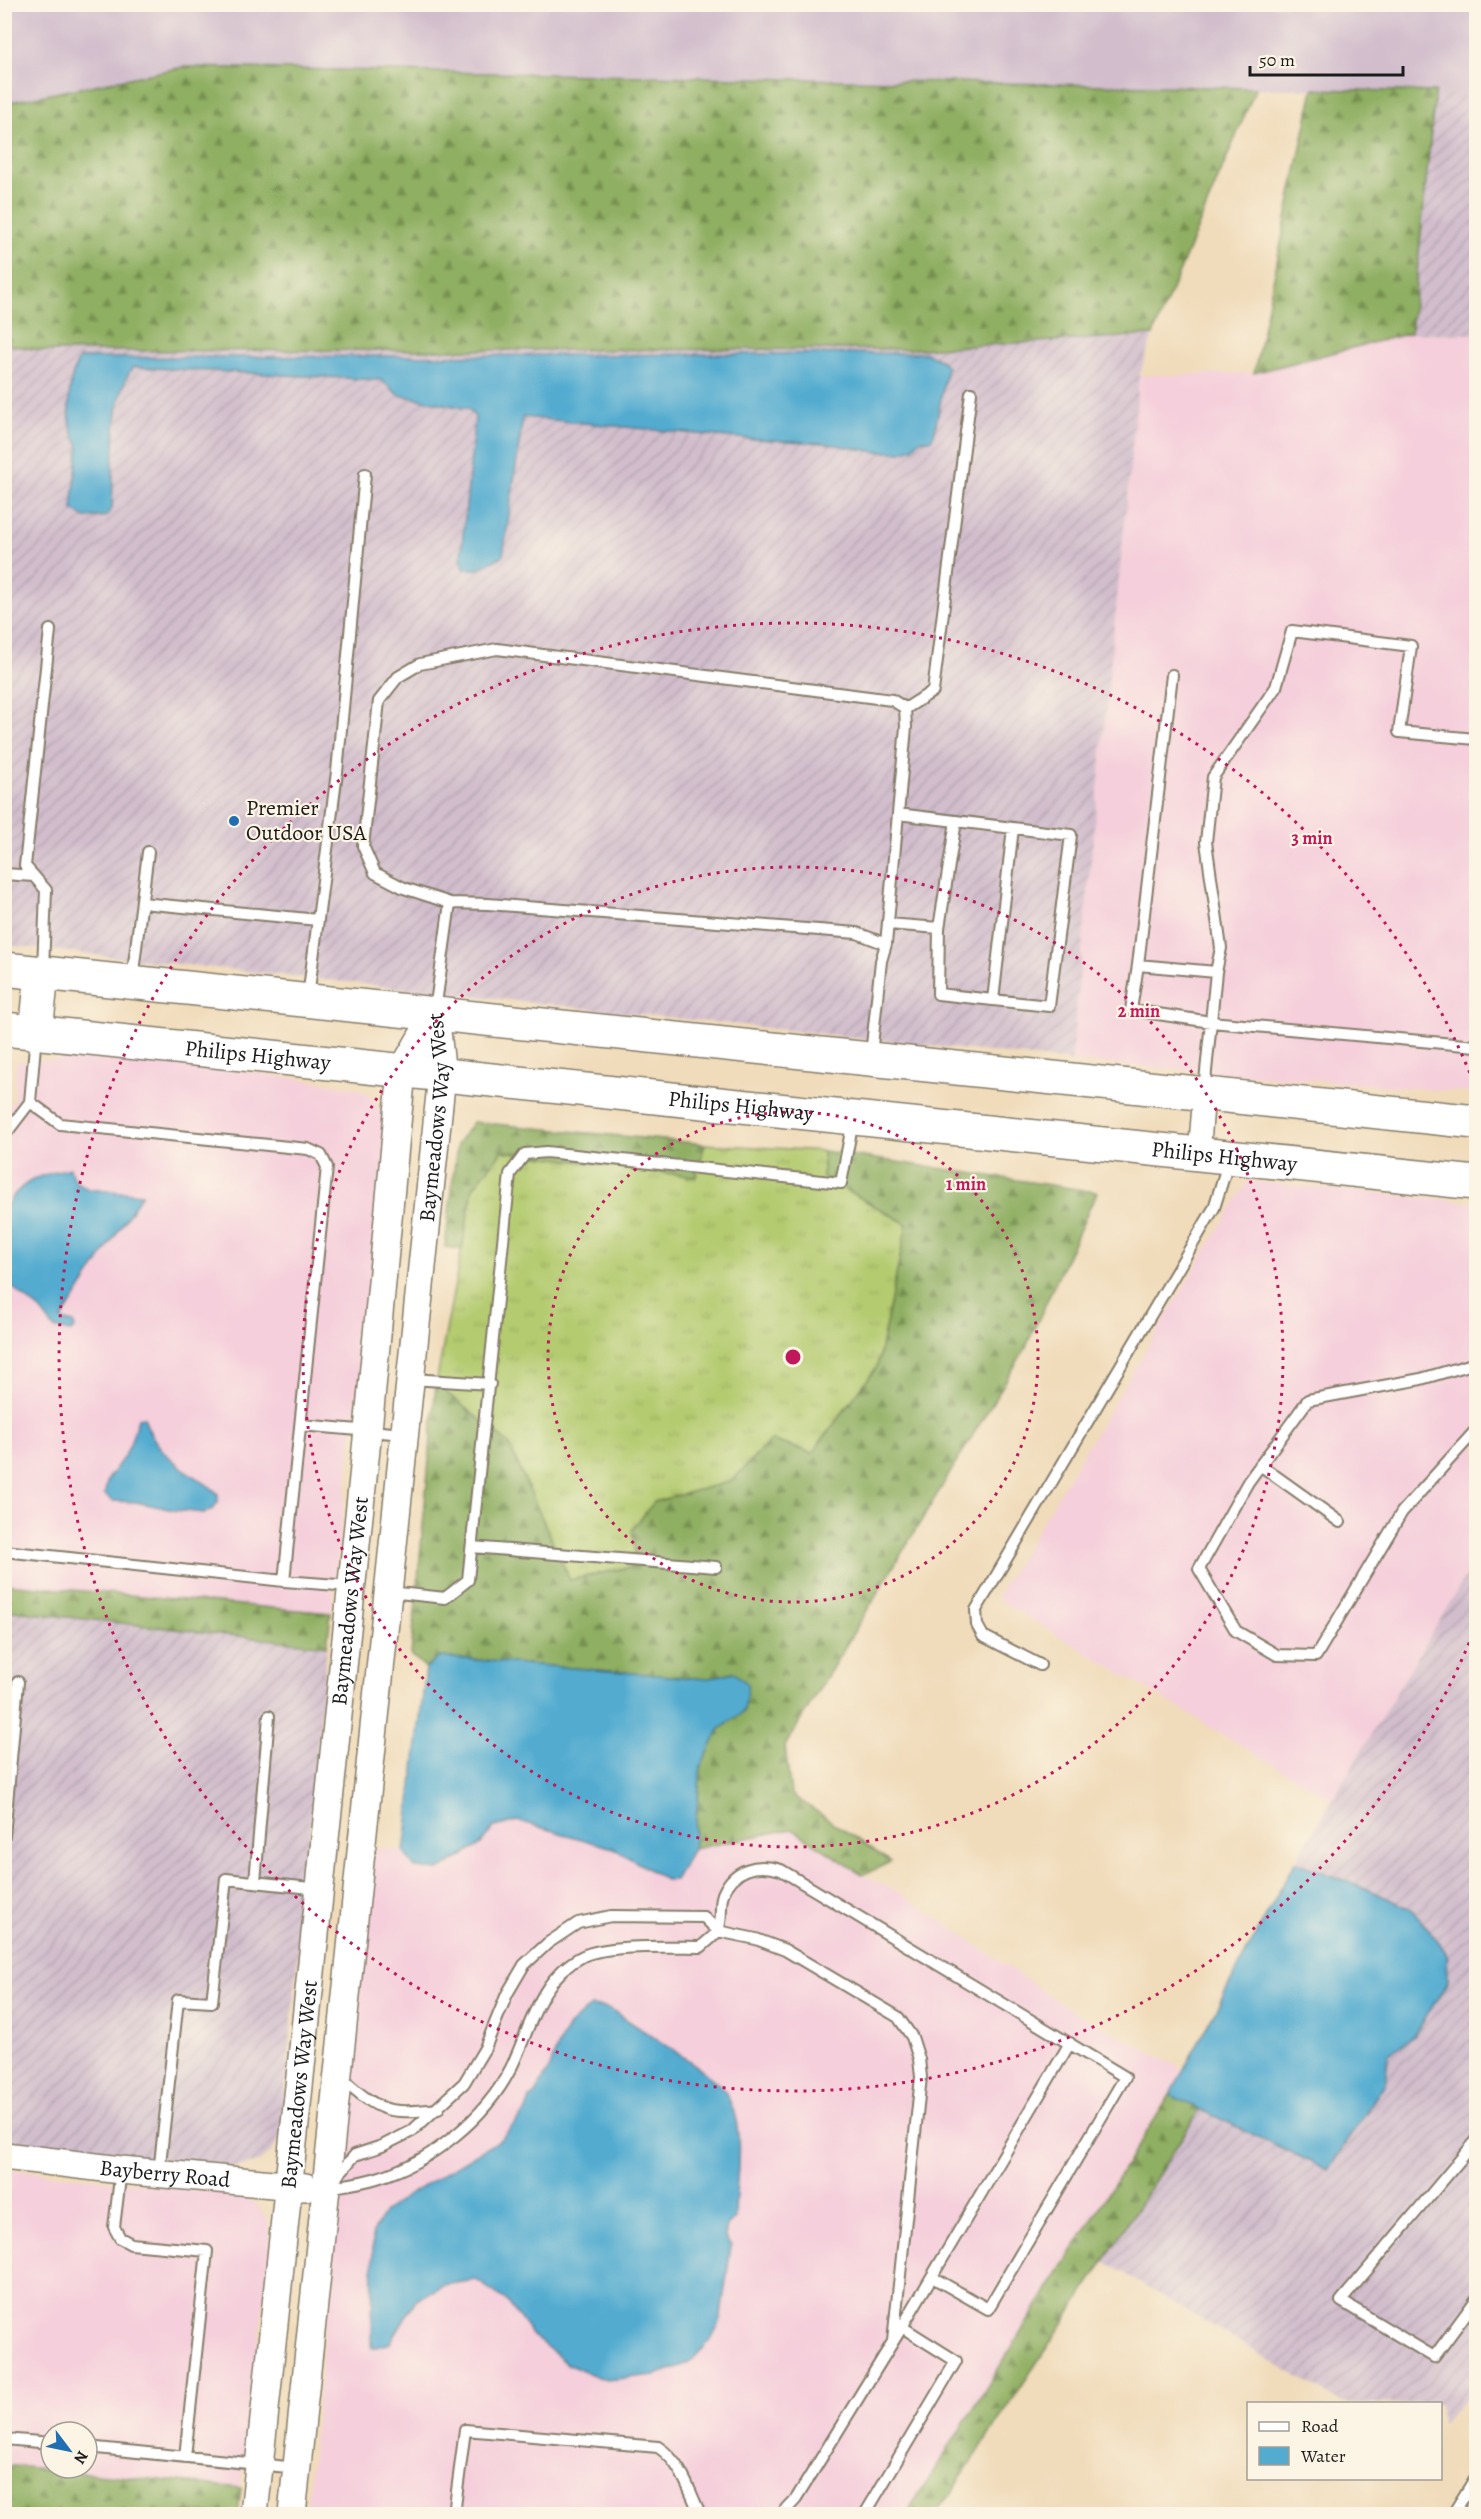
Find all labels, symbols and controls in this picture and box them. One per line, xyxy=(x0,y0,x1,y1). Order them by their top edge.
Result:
scale bar xyxy=(1250,39,1403,77)
text: 50 m xyxy=(1259,48,1295,72)
place label: Premier Outdoor USA xyxy=(246,793,368,848)
marker: Premier Outdoor USA xyxy=(227,814,241,828)
text: 3 min xyxy=(1291,826,1333,850)
text: 2 min xyxy=(1118,999,1160,1023)
street label: Baymeadows Way West xyxy=(412,1011,457,1224)
street label: Philips Highway xyxy=(183,1033,332,1078)
street label: Philips Highway xyxy=(667,1084,815,1129)
street label: Philips Highway xyxy=(1150,1134,1299,1179)
text: 1 min xyxy=(946,1172,986,1196)
centre of rings xyxy=(783,1347,803,1367)
street label: Baymeadows Way West xyxy=(324,1495,376,1707)
street label: Baymeadows Way West xyxy=(273,1978,325,2190)
street label: Bayberry Road xyxy=(98,2153,232,2195)
legend xyxy=(1247,2402,1442,2480)
text: Road xyxy=(1301,2414,1339,2438)
north arrow xyxy=(39,2420,99,2480)
text: Water xyxy=(1300,2444,1346,2468)
text: N xyxy=(68,2447,93,2468)

